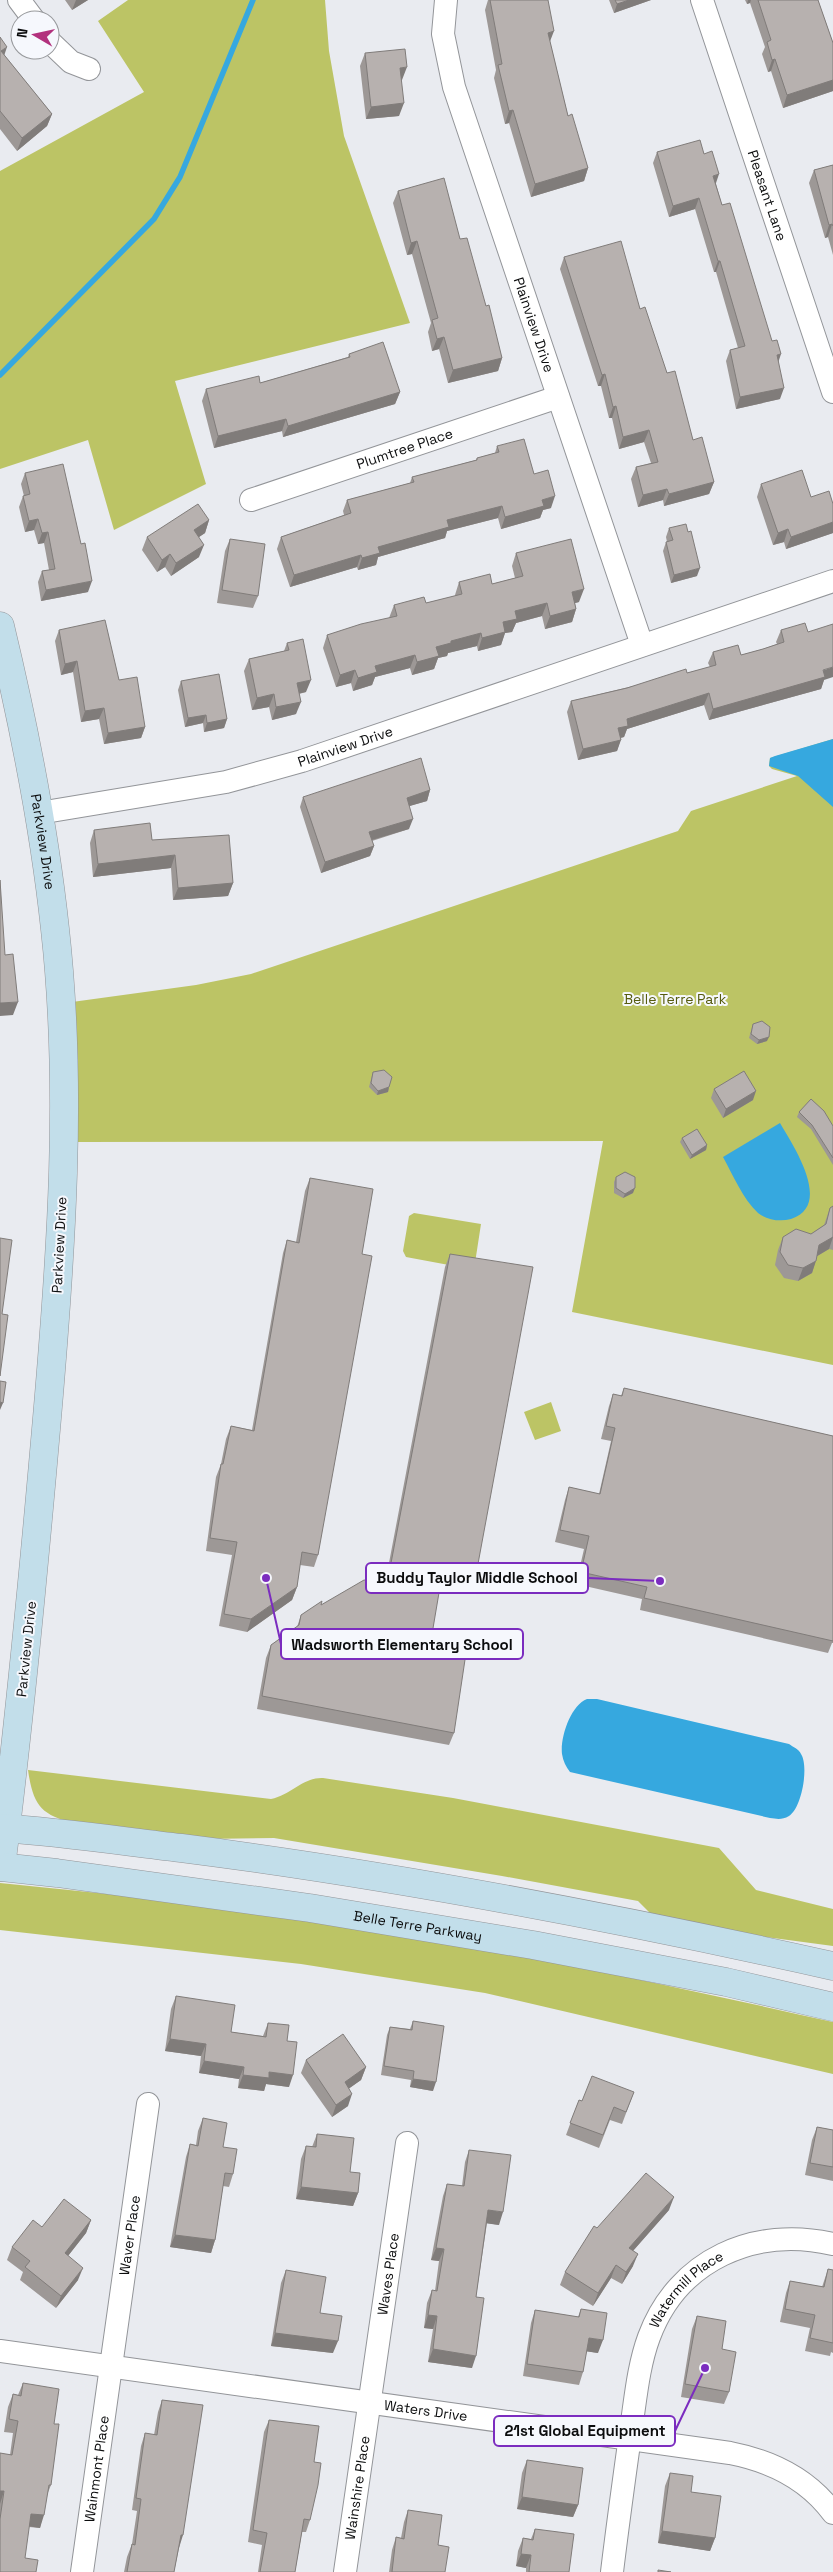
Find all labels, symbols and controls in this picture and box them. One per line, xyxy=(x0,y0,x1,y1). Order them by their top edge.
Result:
north arrow xyxy=(10,10,60,60)
text: N xyxy=(13,27,32,39)
street label: Pleasant Lane xyxy=(744,148,791,243)
street label: Plainview Drive xyxy=(510,275,558,375)
street label: Plumtree Place xyxy=(354,424,455,473)
street label: Plainview Drive xyxy=(295,722,395,771)
street label: Parkview Drive xyxy=(27,792,59,891)
park label: Belle Terre Park xyxy=(624,990,727,1008)
street label: Parkview Drive xyxy=(47,1196,71,1294)
callout: Buddy Taylor Middle School xyxy=(366,1563,588,1593)
text: Buddy Taylor Middle School xyxy=(376,1568,578,1587)
street label: Parkview Drive xyxy=(12,1600,40,1698)
callout: Wadsworth Elementary School xyxy=(281,1629,523,1659)
text: Wadsworth Elementary School xyxy=(291,1635,513,1654)
street label: Belle Terre Parkway xyxy=(352,1906,483,1945)
street label: Waver Place xyxy=(115,2194,144,2277)
street label: Waves Place xyxy=(373,2232,403,2316)
street label: Watermill Place xyxy=(645,2247,726,2331)
street label: Waters Drive xyxy=(383,2396,469,2425)
street label: Wainmont Place xyxy=(80,2414,113,2524)
callout: 21st Global Equipment xyxy=(494,2416,675,2446)
text: 21st Global Equipment xyxy=(504,2421,666,2440)
street label: Wainshire Place xyxy=(341,2435,374,2541)

